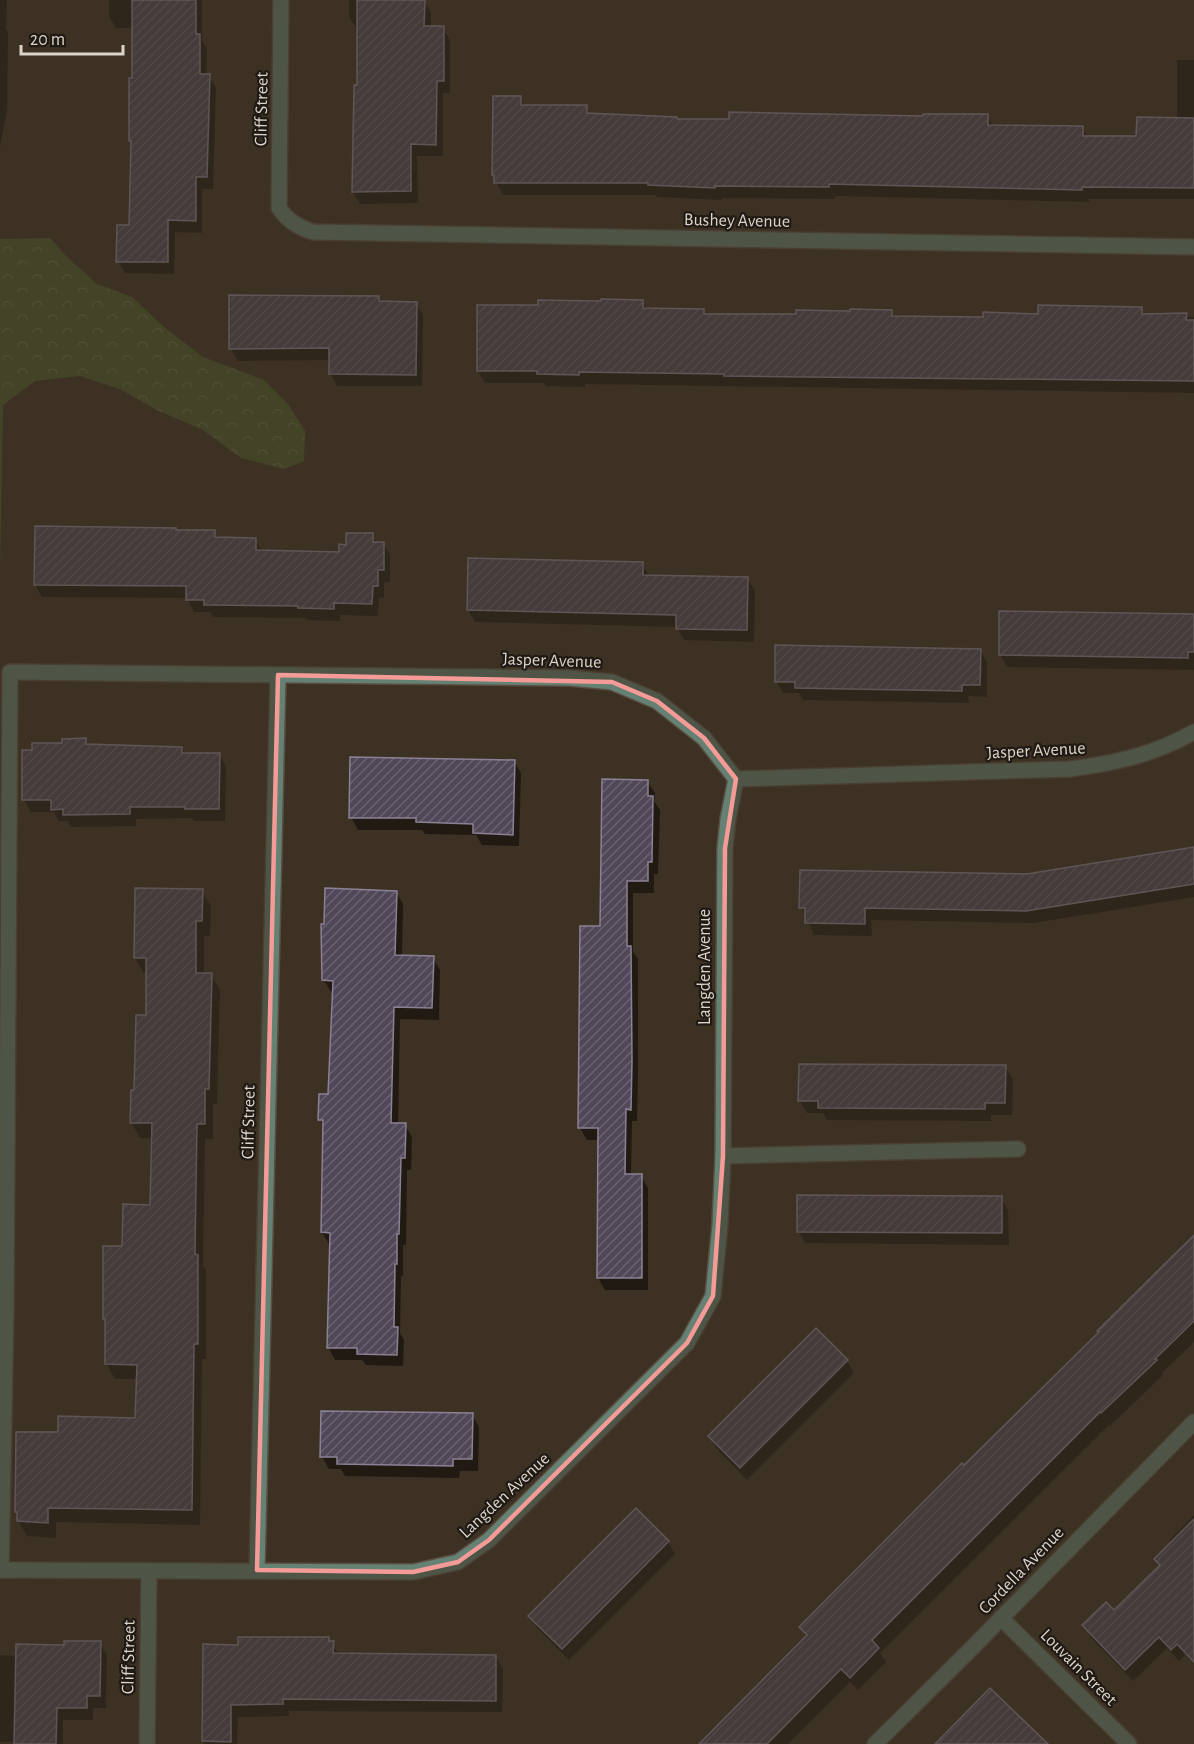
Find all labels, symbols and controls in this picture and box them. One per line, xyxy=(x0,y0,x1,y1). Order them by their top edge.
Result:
scale bar xyxy=(21,18,123,56)
text: 20 m xyxy=(30,31,65,49)
street label: Cliff Street xyxy=(252,71,272,146)
street label: Bushey Avenue xyxy=(684,211,790,231)
street label: Jasper Avenue xyxy=(502,650,602,672)
street label: Jasper Avenue xyxy=(986,739,1086,763)
street label: Langden Avenue xyxy=(696,909,714,1025)
street label: Cliff Street xyxy=(239,1084,259,1159)
street label: Langden Avenue xyxy=(456,1450,553,1542)
street label: Cordella Avenue xyxy=(976,1524,1068,1618)
street label: Cliff Street xyxy=(119,1619,139,1694)
street label: Louvain Street xyxy=(1037,1626,1120,1709)

